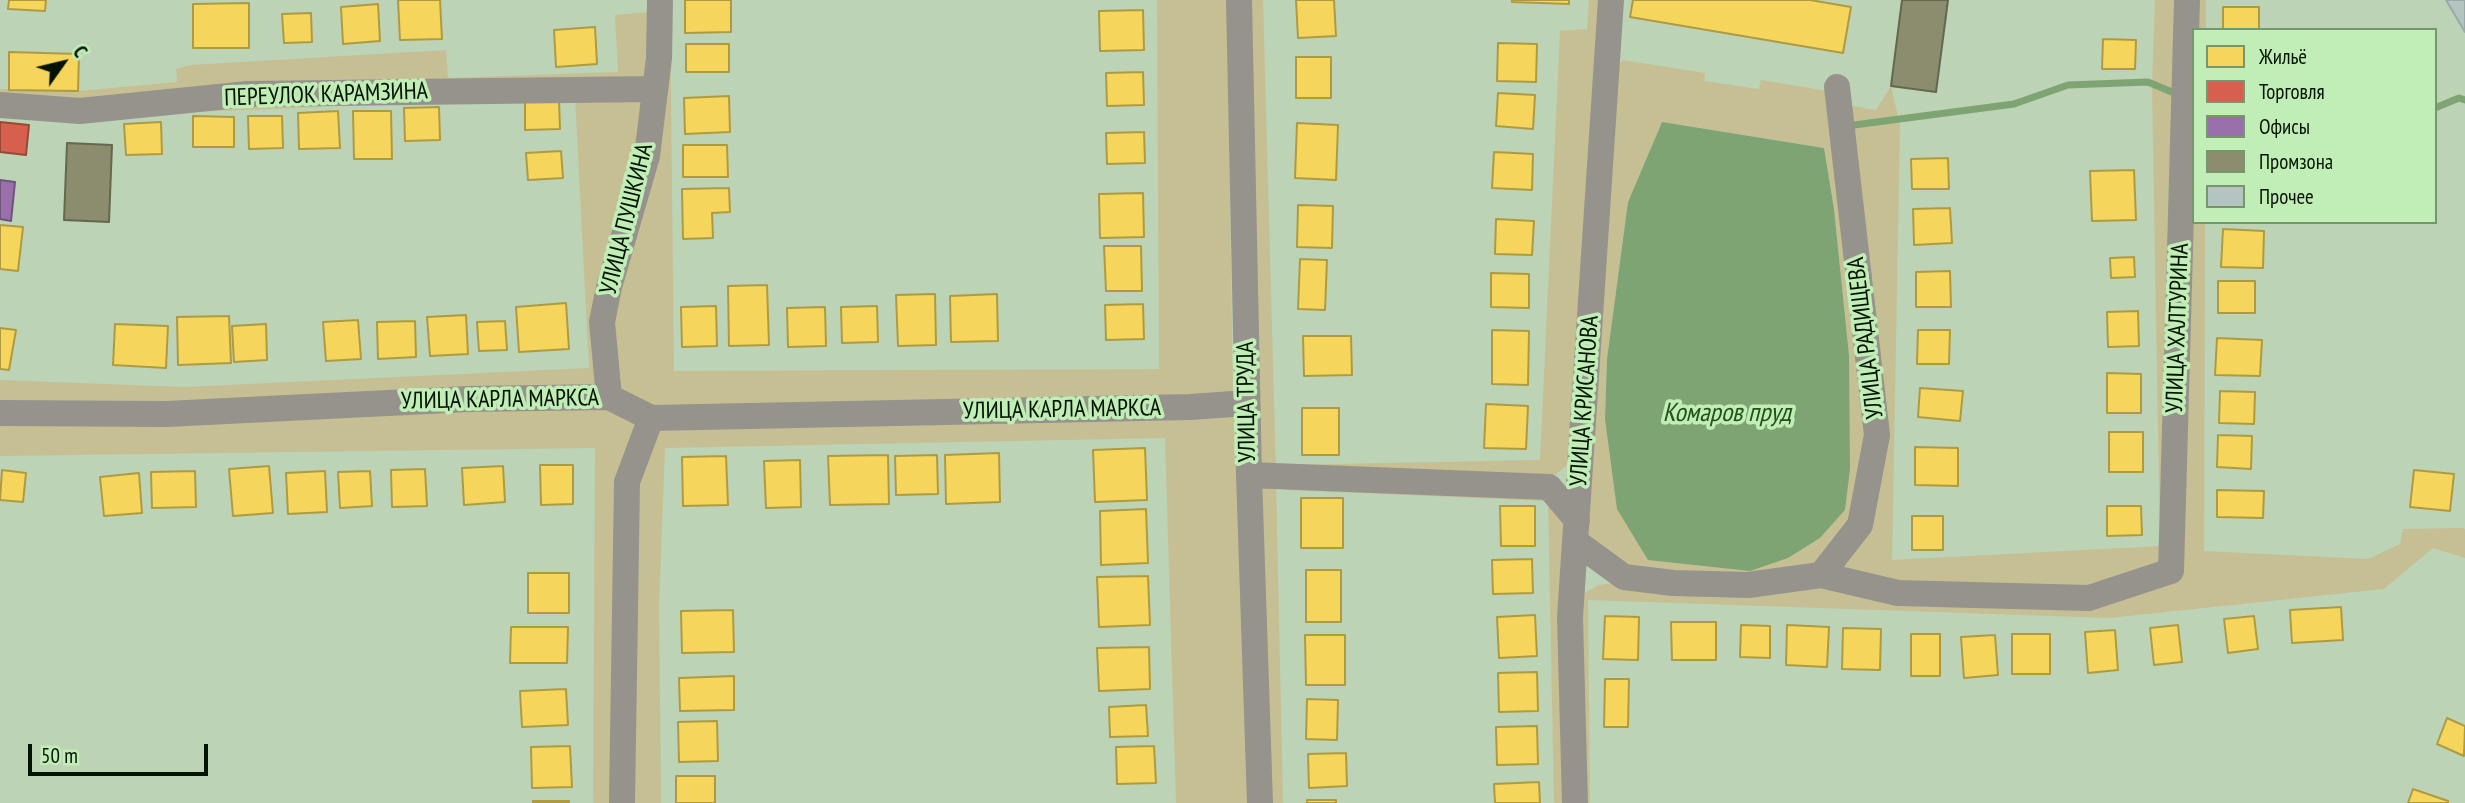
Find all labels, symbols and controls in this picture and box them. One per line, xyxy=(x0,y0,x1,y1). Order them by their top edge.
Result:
north arrow xyxy=(28,28,98,98)
legend xyxy=(2192,28,2437,224)
text: С xyxy=(68,41,93,62)
text: Жильё xyxy=(2259,43,2307,70)
street label: ПЕРЕУЛОК КАРАМЗИНА xyxy=(224,77,428,113)
text: Торговля xyxy=(2259,78,2325,105)
text: Офисы xyxy=(2259,113,2310,140)
street label: УЛИЦА ПУШКИНА xyxy=(594,141,660,297)
text: Промзона xyxy=(2259,148,2333,175)
text: Прочее xyxy=(2259,183,2314,210)
street label: УЛИЦА ХАЛТУРИНА xyxy=(2161,243,2195,413)
street label: УЛИЦА РАДИЩЕВА xyxy=(1842,256,1890,420)
street label: УЛИЦА КРИСАНОВА xyxy=(1565,314,1605,488)
street label: УЛИЦА ТРУДА xyxy=(1232,341,1262,463)
street label: УЛИЦА КАРЛА МАРКСА xyxy=(401,384,599,416)
street label: УЛИЦА КАРЛА МАРКСА xyxy=(963,394,1161,426)
water label: Комаров пруд xyxy=(1663,398,1791,430)
scale bar xyxy=(32,730,212,774)
text: 50 m xyxy=(41,742,78,769)

